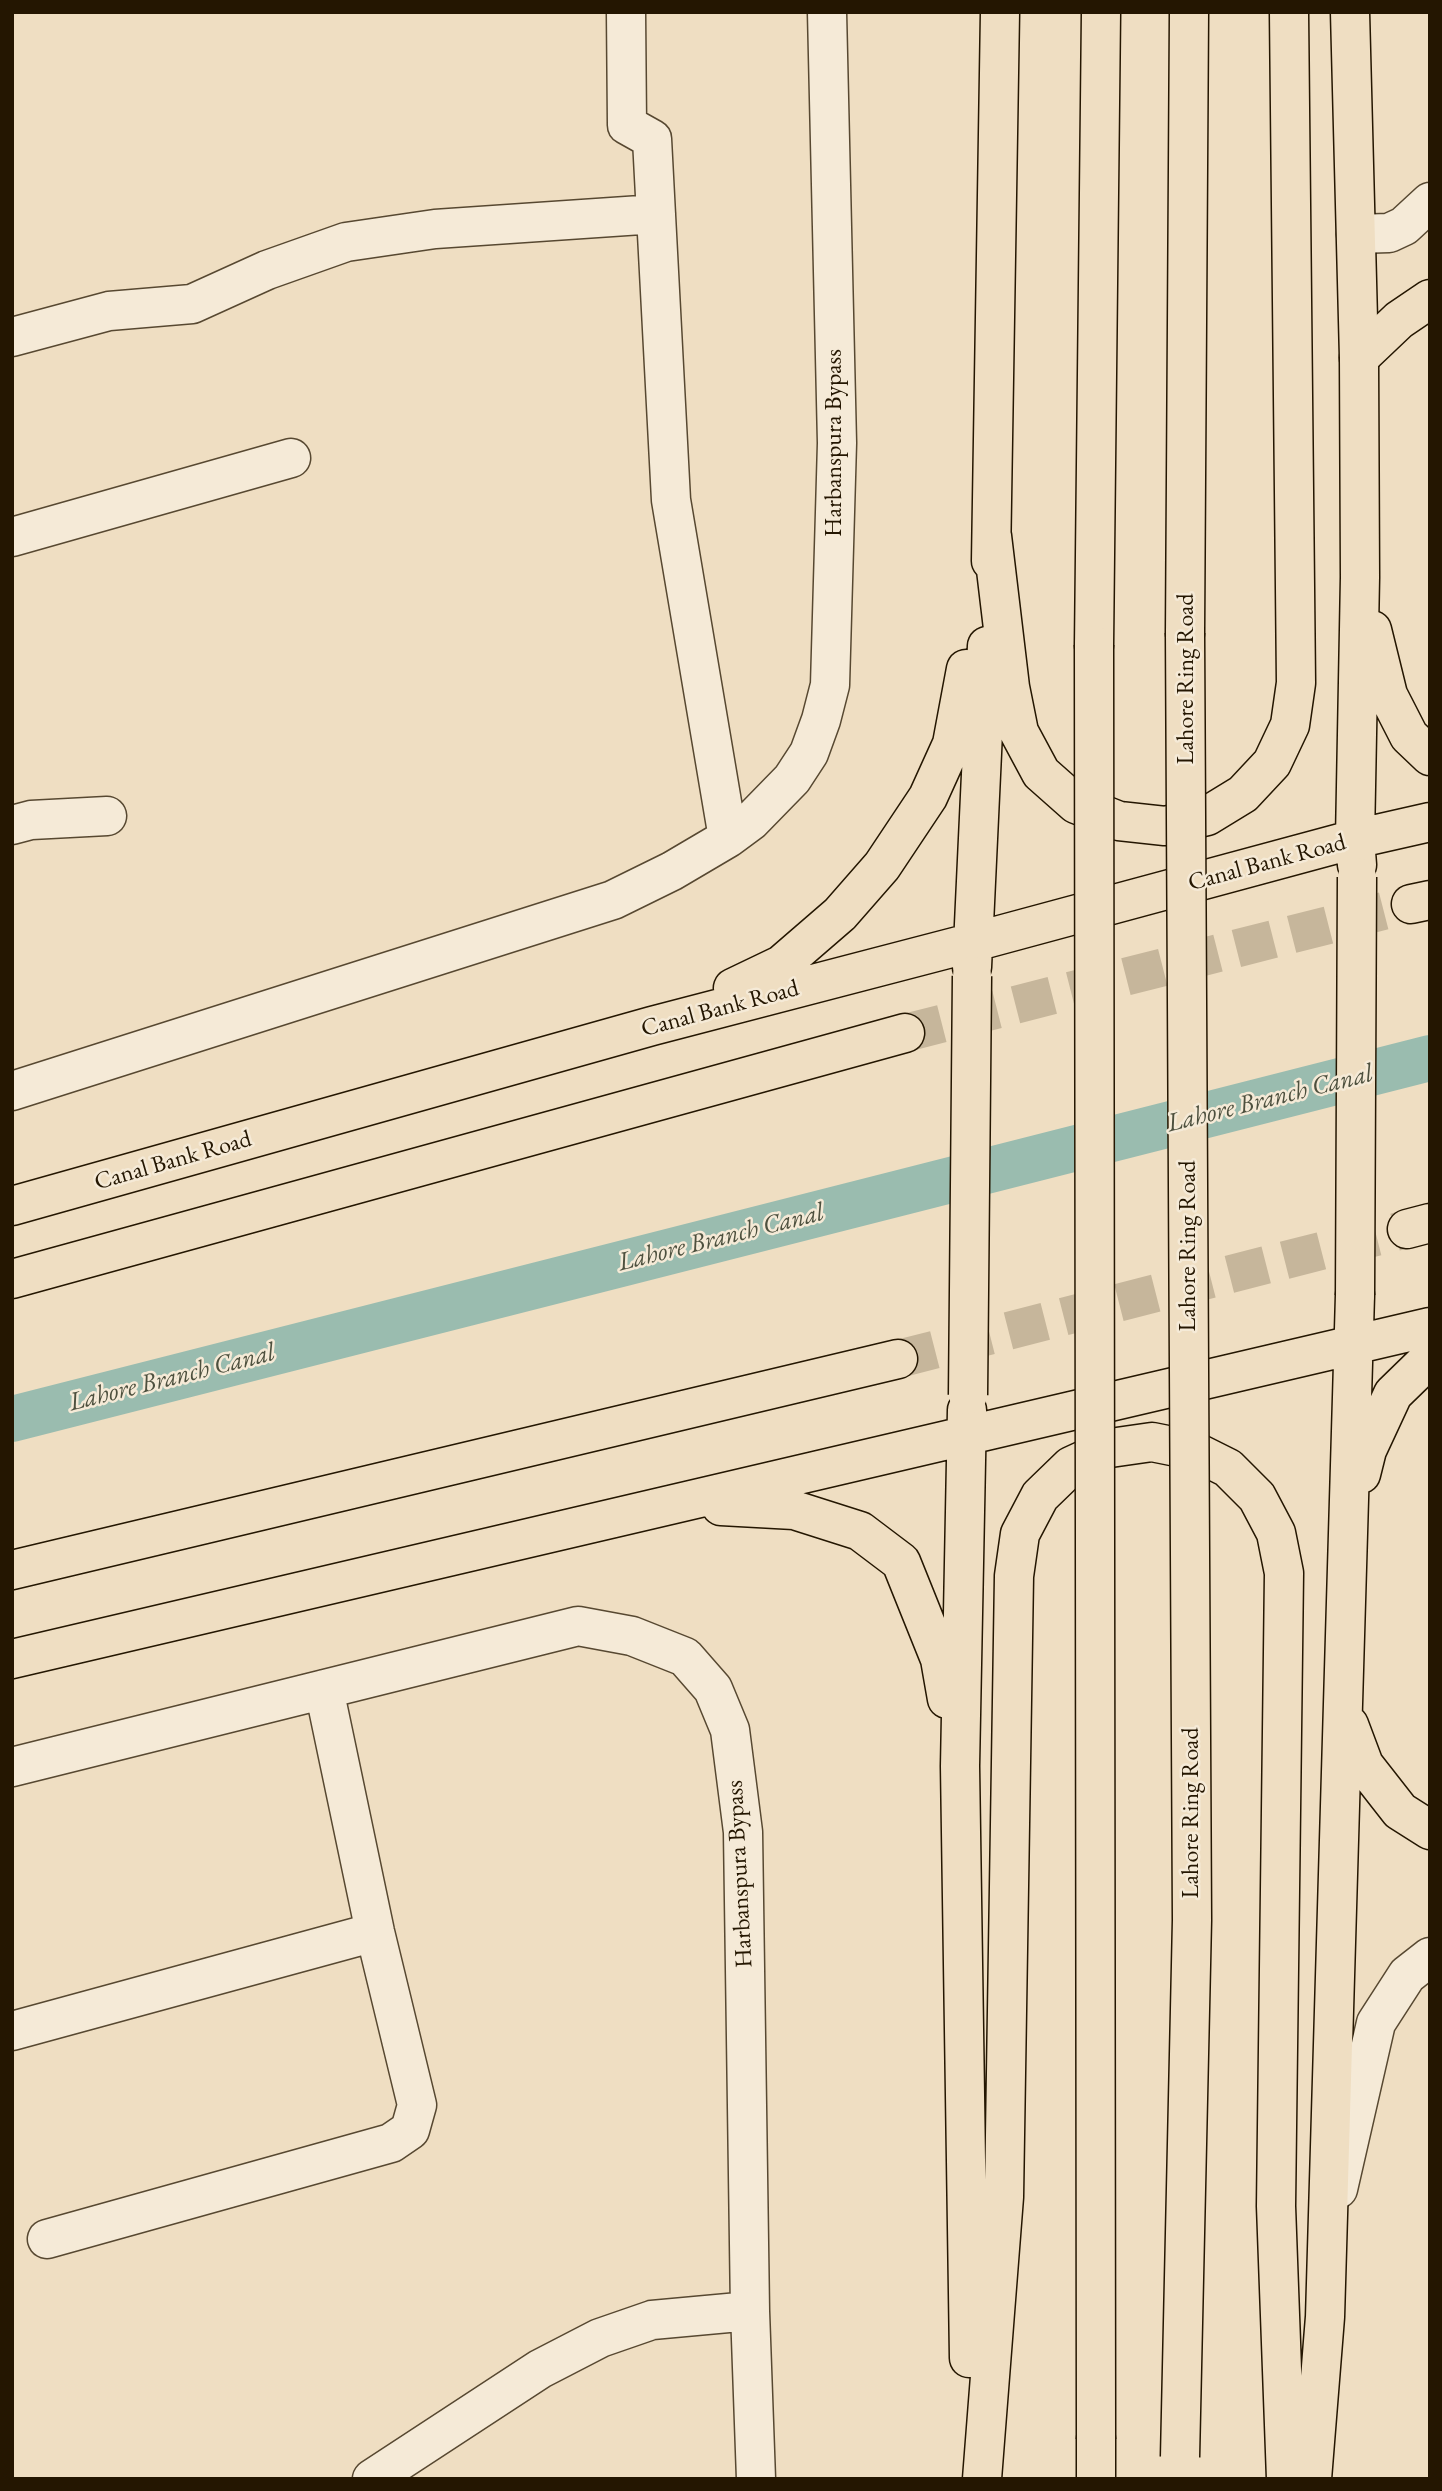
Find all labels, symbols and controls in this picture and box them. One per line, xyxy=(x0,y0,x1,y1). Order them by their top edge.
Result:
street label: Harbanspura Bypass xyxy=(820,349,848,537)
street label: Lahore Ring Road xyxy=(1172,593,1200,765)
street label: Canal Bank Road xyxy=(1185,828,1349,898)
street label: Canal Bank Road xyxy=(638,974,802,1044)
water label: Lahore Branch Canal xyxy=(1164,1058,1376,1140)
street label: Canal Bank Road xyxy=(91,1125,255,1197)
street label: Lahore Ring Road xyxy=(1174,1160,1202,1332)
water label: Lahore Branch Canal xyxy=(615,1197,827,1279)
water label: Lahore Branch Canal xyxy=(66,1337,278,1419)
street label: Lahore Ring Road xyxy=(1177,1727,1205,1899)
street label: Harbanspura Bypass xyxy=(721,1779,759,1969)

